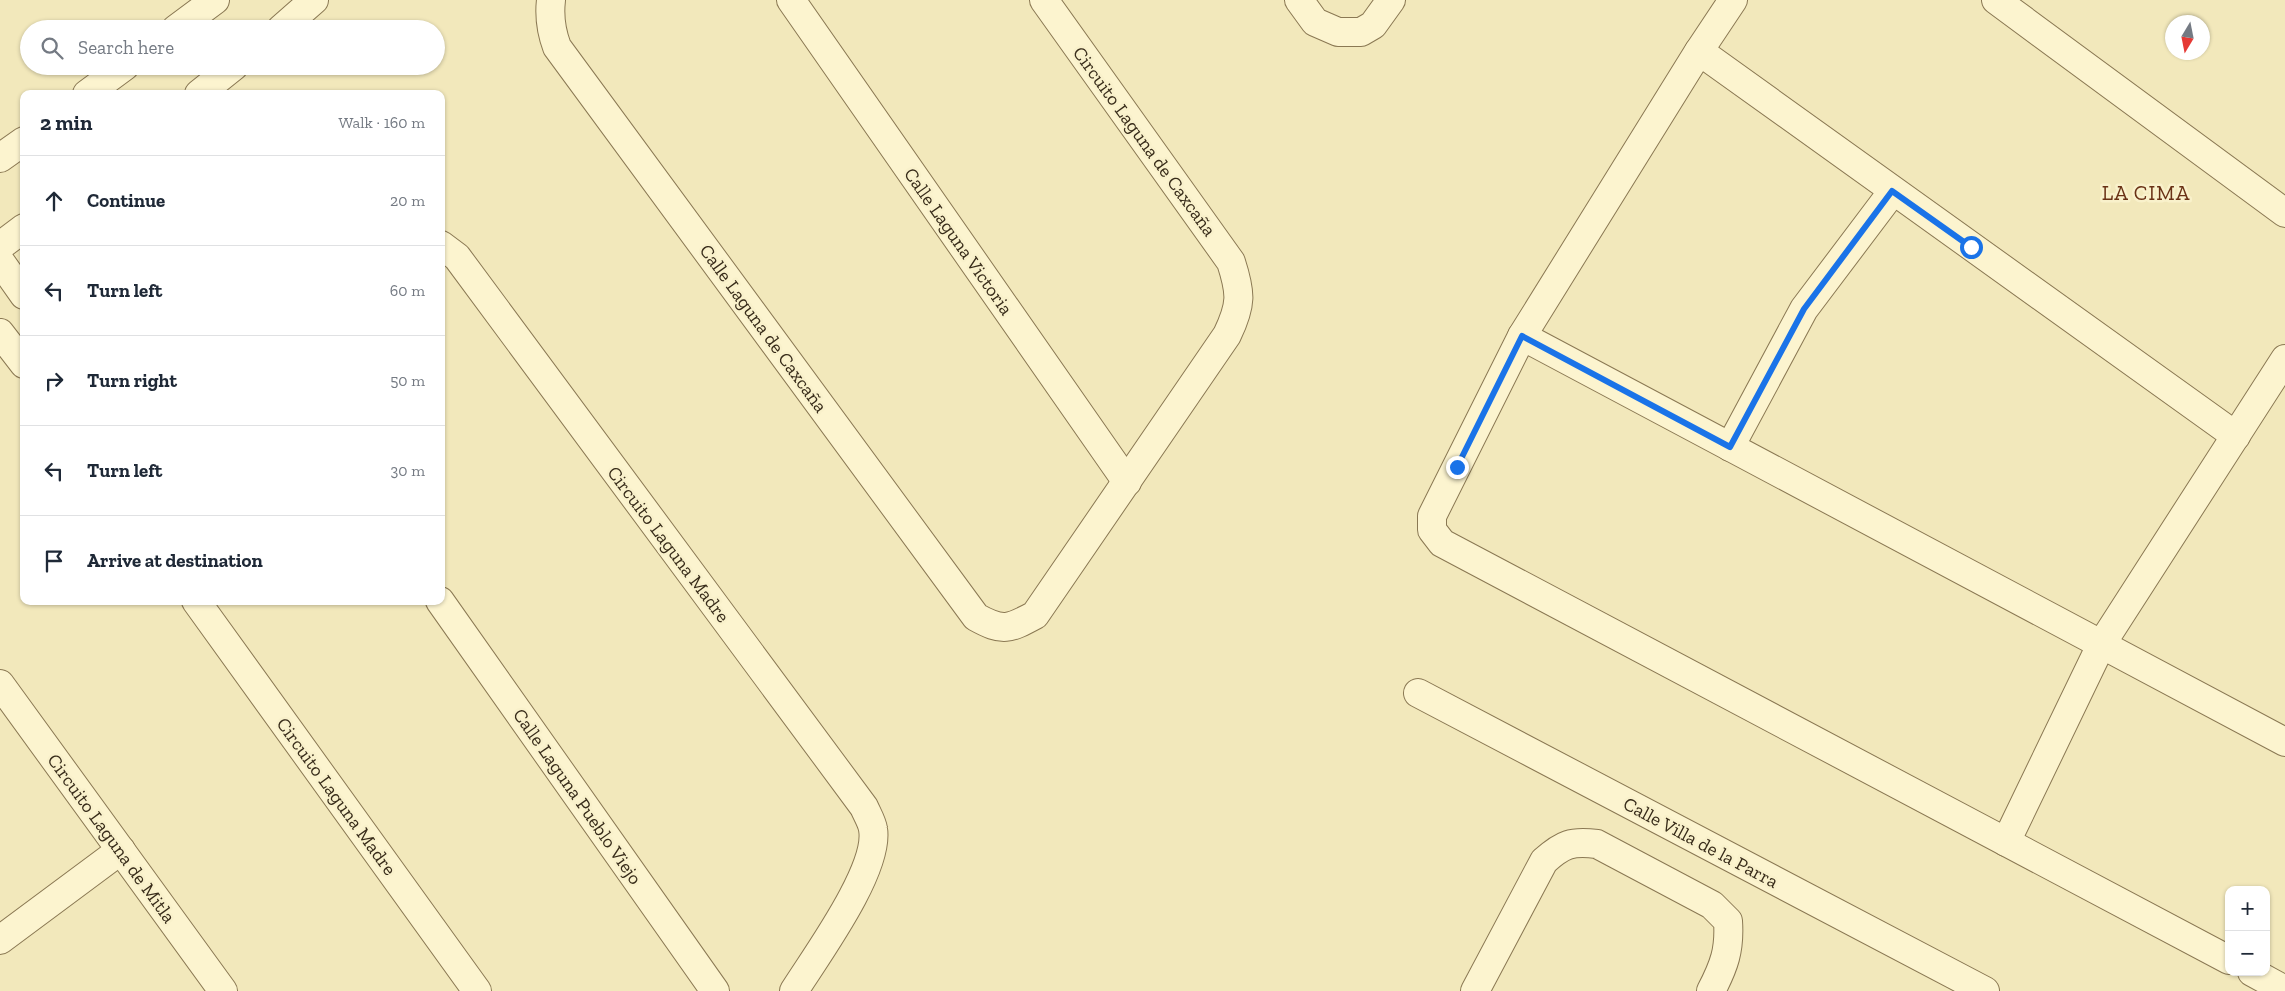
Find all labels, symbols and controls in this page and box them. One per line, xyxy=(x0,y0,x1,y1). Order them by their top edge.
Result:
north arrow xyxy=(2165,15,2210,60)
search box xyxy=(20,20,445,75)
icon: search xyxy=(38,34,66,62)
text: Search here xyxy=(78,36,174,59)
street label: Circuito Laguna de Caxcaña xyxy=(1068,42,1221,241)
text: 2 min xyxy=(40,110,92,135)
text: Walk · 160 m xyxy=(338,113,425,132)
street label: Calle Laguna Victoria xyxy=(899,163,1018,319)
district label: LA CIMA xyxy=(2102,180,2190,205)
icon: ahead xyxy=(40,187,68,215)
text: Continue xyxy=(87,189,165,212)
text: 20 m xyxy=(390,191,425,210)
route start xyxy=(1960,236,1983,259)
street label: Calle Laguna de Caxcaña xyxy=(695,240,832,417)
icon: left xyxy=(40,277,68,305)
text: Turn left xyxy=(87,279,162,302)
text: 60 m xyxy=(390,281,425,300)
icon: right xyxy=(40,367,68,395)
text: Turn right xyxy=(87,369,177,392)
text: 50 m xyxy=(390,371,425,390)
route end xyxy=(1446,456,1469,479)
icon: left xyxy=(40,457,68,485)
text: Turn left xyxy=(87,459,162,482)
text: 30 m xyxy=(391,461,425,480)
street label: Circuito Laguna Madre xyxy=(602,462,735,627)
icon: arrive xyxy=(40,547,68,575)
text: Arrive at destination xyxy=(87,549,263,572)
street label: Calle Laguna Pueblo Viejo xyxy=(508,704,647,889)
street label: Circuito Laguna Madre xyxy=(272,713,402,880)
street label: Circuito Laguna de Mitla xyxy=(42,749,181,927)
street label: Calle Villa de la Parra xyxy=(1619,792,1782,893)
map controls xyxy=(2225,886,2270,976)
button: + xyxy=(2225,886,2270,931)
button: − xyxy=(2225,931,2270,976)

